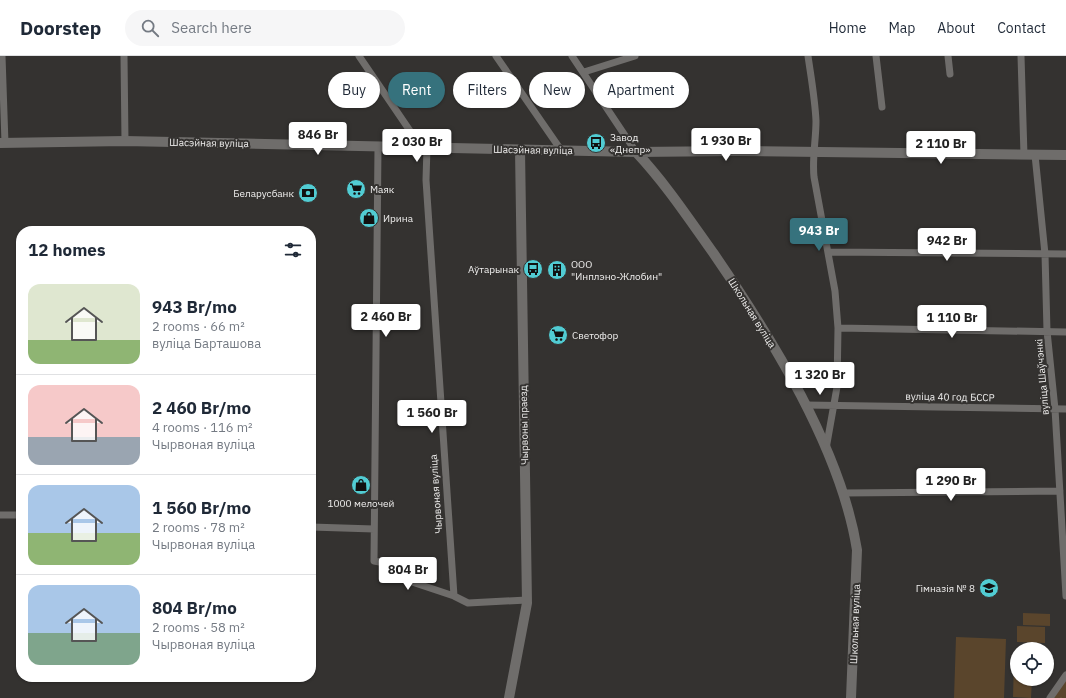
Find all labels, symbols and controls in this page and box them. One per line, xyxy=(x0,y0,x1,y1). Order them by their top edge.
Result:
search box xyxy=(125,10,405,46)
text: Doorstep xyxy=(20,16,101,40)
icon: search xyxy=(139,17,161,39)
text: Search here xyxy=(171,18,252,37)
text: Home xyxy=(829,19,866,37)
text: Map xyxy=(888,19,915,37)
text: About xyxy=(937,19,975,37)
text: Contact xyxy=(997,19,1046,37)
chip: Buy xyxy=(328,72,380,108)
chip: Rent xyxy=(388,72,445,108)
chip: Filters xyxy=(453,72,521,108)
chip: New xyxy=(529,72,585,108)
chip: Apartment xyxy=(593,72,689,108)
pin: 846 Br xyxy=(285,122,351,156)
text: 846 Br xyxy=(298,126,338,143)
pin: 1 930 Br xyxy=(685,128,767,162)
pin: 2 030 Br xyxy=(376,129,458,163)
place label: Завод «Днепр» xyxy=(610,131,650,156)
pin: 2 110 Br xyxy=(900,131,982,165)
bus stop icon: Завод «Днепр» xyxy=(585,132,607,154)
text: 1 930 Br xyxy=(700,132,752,149)
text: 2 030 Br xyxy=(391,133,443,150)
text: 2 110 Br xyxy=(915,135,967,152)
street label: Шасэйная вуліца xyxy=(169,136,250,150)
street label: Шасэйная вуліца xyxy=(493,143,574,157)
supermarket icon: Маяк xyxy=(345,178,367,200)
bank icon: Беларусбанк xyxy=(297,182,319,204)
place label: Маяк xyxy=(370,183,395,196)
place label: Беларусбанк xyxy=(233,187,294,200)
shop icon: Ирина xyxy=(358,207,380,229)
place label: Ирина xyxy=(383,212,414,225)
pin: 943 Br xyxy=(786,218,852,252)
text: 943 Br xyxy=(799,222,839,239)
pin: 942 Br xyxy=(914,228,980,262)
text: 942 Br xyxy=(927,232,967,249)
text: 12 homes xyxy=(28,239,105,261)
icon: filters xyxy=(282,239,304,261)
bus stop icon: Аўтарынак xyxy=(522,258,544,280)
place label: ООО "Инплэно-Жлобин" xyxy=(571,258,662,283)
building icon: ООО "Инплэно-Жлобин" xyxy=(546,259,568,281)
place label: Аўтарынак xyxy=(468,263,519,276)
street label: Школьная вуліца xyxy=(725,276,779,351)
text: 943 Br/mo xyxy=(152,296,237,318)
icon: home xyxy=(60,300,108,348)
pin: 2 460 Br xyxy=(345,304,427,338)
pin: 1 110 Br xyxy=(911,305,993,339)
text: 2 460 Br xyxy=(360,308,412,325)
text: 1 110 Br xyxy=(926,309,978,326)
text: 2 rooms · 66 m² xyxy=(152,318,245,335)
supermarket icon: Светофор xyxy=(547,324,569,346)
place label: Светофор xyxy=(572,329,618,342)
text: вуліца Барташова xyxy=(152,335,261,352)
street label: вуліца Шаўчэнкі xyxy=(1032,338,1052,416)
pin: 1 320 Br xyxy=(779,362,861,396)
text: 1 320 Br xyxy=(794,366,846,383)
street label: Чырвоны праезд xyxy=(517,385,531,465)
street label: вуліца 40 год БССР xyxy=(905,390,995,404)
text: 2 460 Br/mo xyxy=(152,397,251,419)
pin: 1 560 Br xyxy=(391,400,473,434)
icon: home xyxy=(60,401,108,449)
text: 1 560 Br xyxy=(406,404,458,421)
text: 4 rooms · 116 m² xyxy=(152,419,253,436)
text: Чырвоная вуліца xyxy=(152,436,255,453)
street label: Чырвоная вуліца xyxy=(427,453,445,534)
pin: 1 290 Br xyxy=(910,468,992,502)
text: 1 290 Br xyxy=(925,472,977,489)
shop icon: 1000 мелочей xyxy=(350,474,372,496)
text: 1 560 Br/mo xyxy=(152,497,251,519)
place label: 1000 мелочей xyxy=(328,497,395,510)
icon: home xyxy=(60,501,108,549)
text: 2 rooms · 78 m² xyxy=(152,519,245,536)
text: Чырвоная вуліца xyxy=(152,536,255,553)
pin: 804 Br xyxy=(375,557,441,591)
text: 804 Br xyxy=(388,561,428,578)
school or university icon: Гімназія № 8 xyxy=(978,577,1000,599)
place label: Гімназія № 8 xyxy=(916,582,975,595)
street label: Школьная вуліца xyxy=(847,583,863,664)
text: 804 Br/mo xyxy=(152,597,237,619)
icon: home xyxy=(60,601,108,649)
text: 2 rooms · 58 m² xyxy=(152,619,245,636)
text: Чырвоная вуліца xyxy=(152,636,255,653)
map controls xyxy=(1010,642,1054,686)
button: locate xyxy=(1010,642,1054,686)

